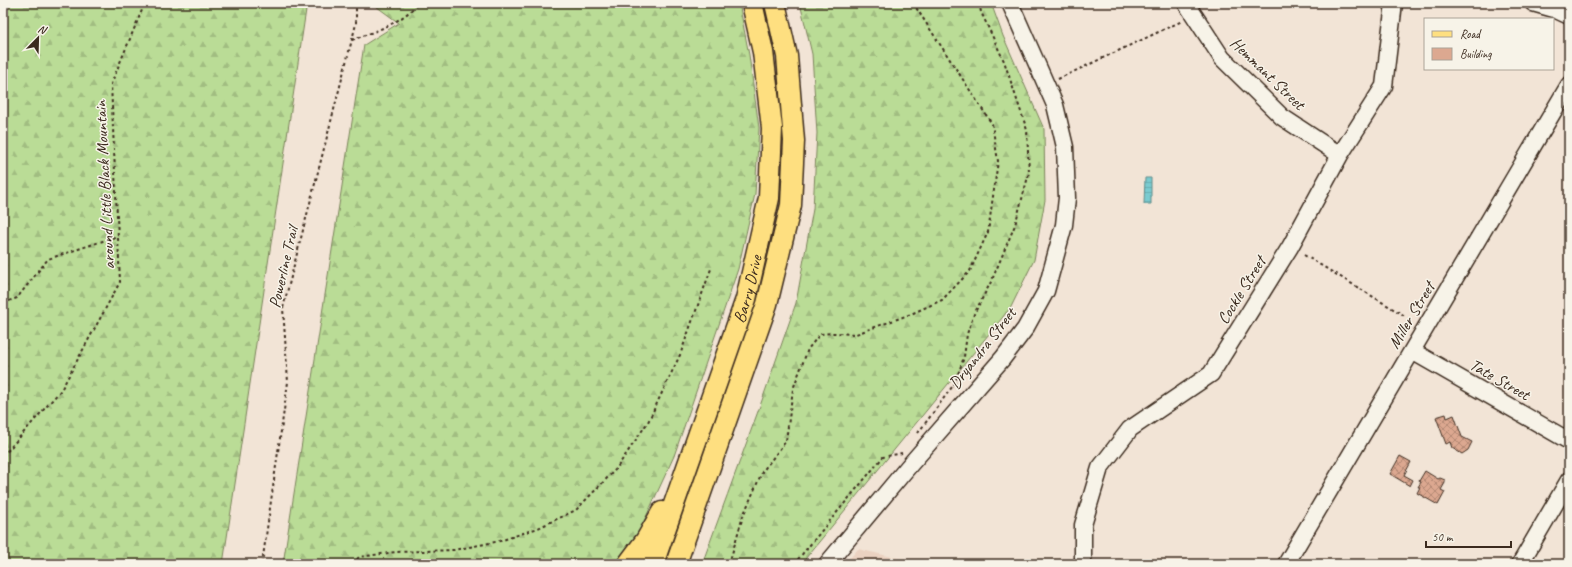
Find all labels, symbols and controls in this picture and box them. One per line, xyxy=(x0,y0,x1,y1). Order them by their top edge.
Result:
north arrow xyxy=(18,18,58,58)
legend xyxy=(1424,18,1554,70)
text: N xyxy=(36,21,50,37)
text: Road xyxy=(1460,26,1482,42)
street label: Hemmant Street xyxy=(1226,32,1311,116)
text: Building xyxy=(1460,46,1492,62)
street label: around Little Black Mountain xyxy=(90,98,119,270)
street label: Powerline Trail xyxy=(264,221,304,310)
street label: Cockle Street xyxy=(1212,251,1272,328)
street label: Barry Drive xyxy=(729,252,767,326)
street label: Miller Street xyxy=(1383,276,1441,352)
street label: Dryandra Street xyxy=(944,302,1022,393)
street label: Tate Street xyxy=(1466,354,1535,406)
scale bar xyxy=(1426,523,1511,549)
text: 50 m xyxy=(1432,529,1454,545)

